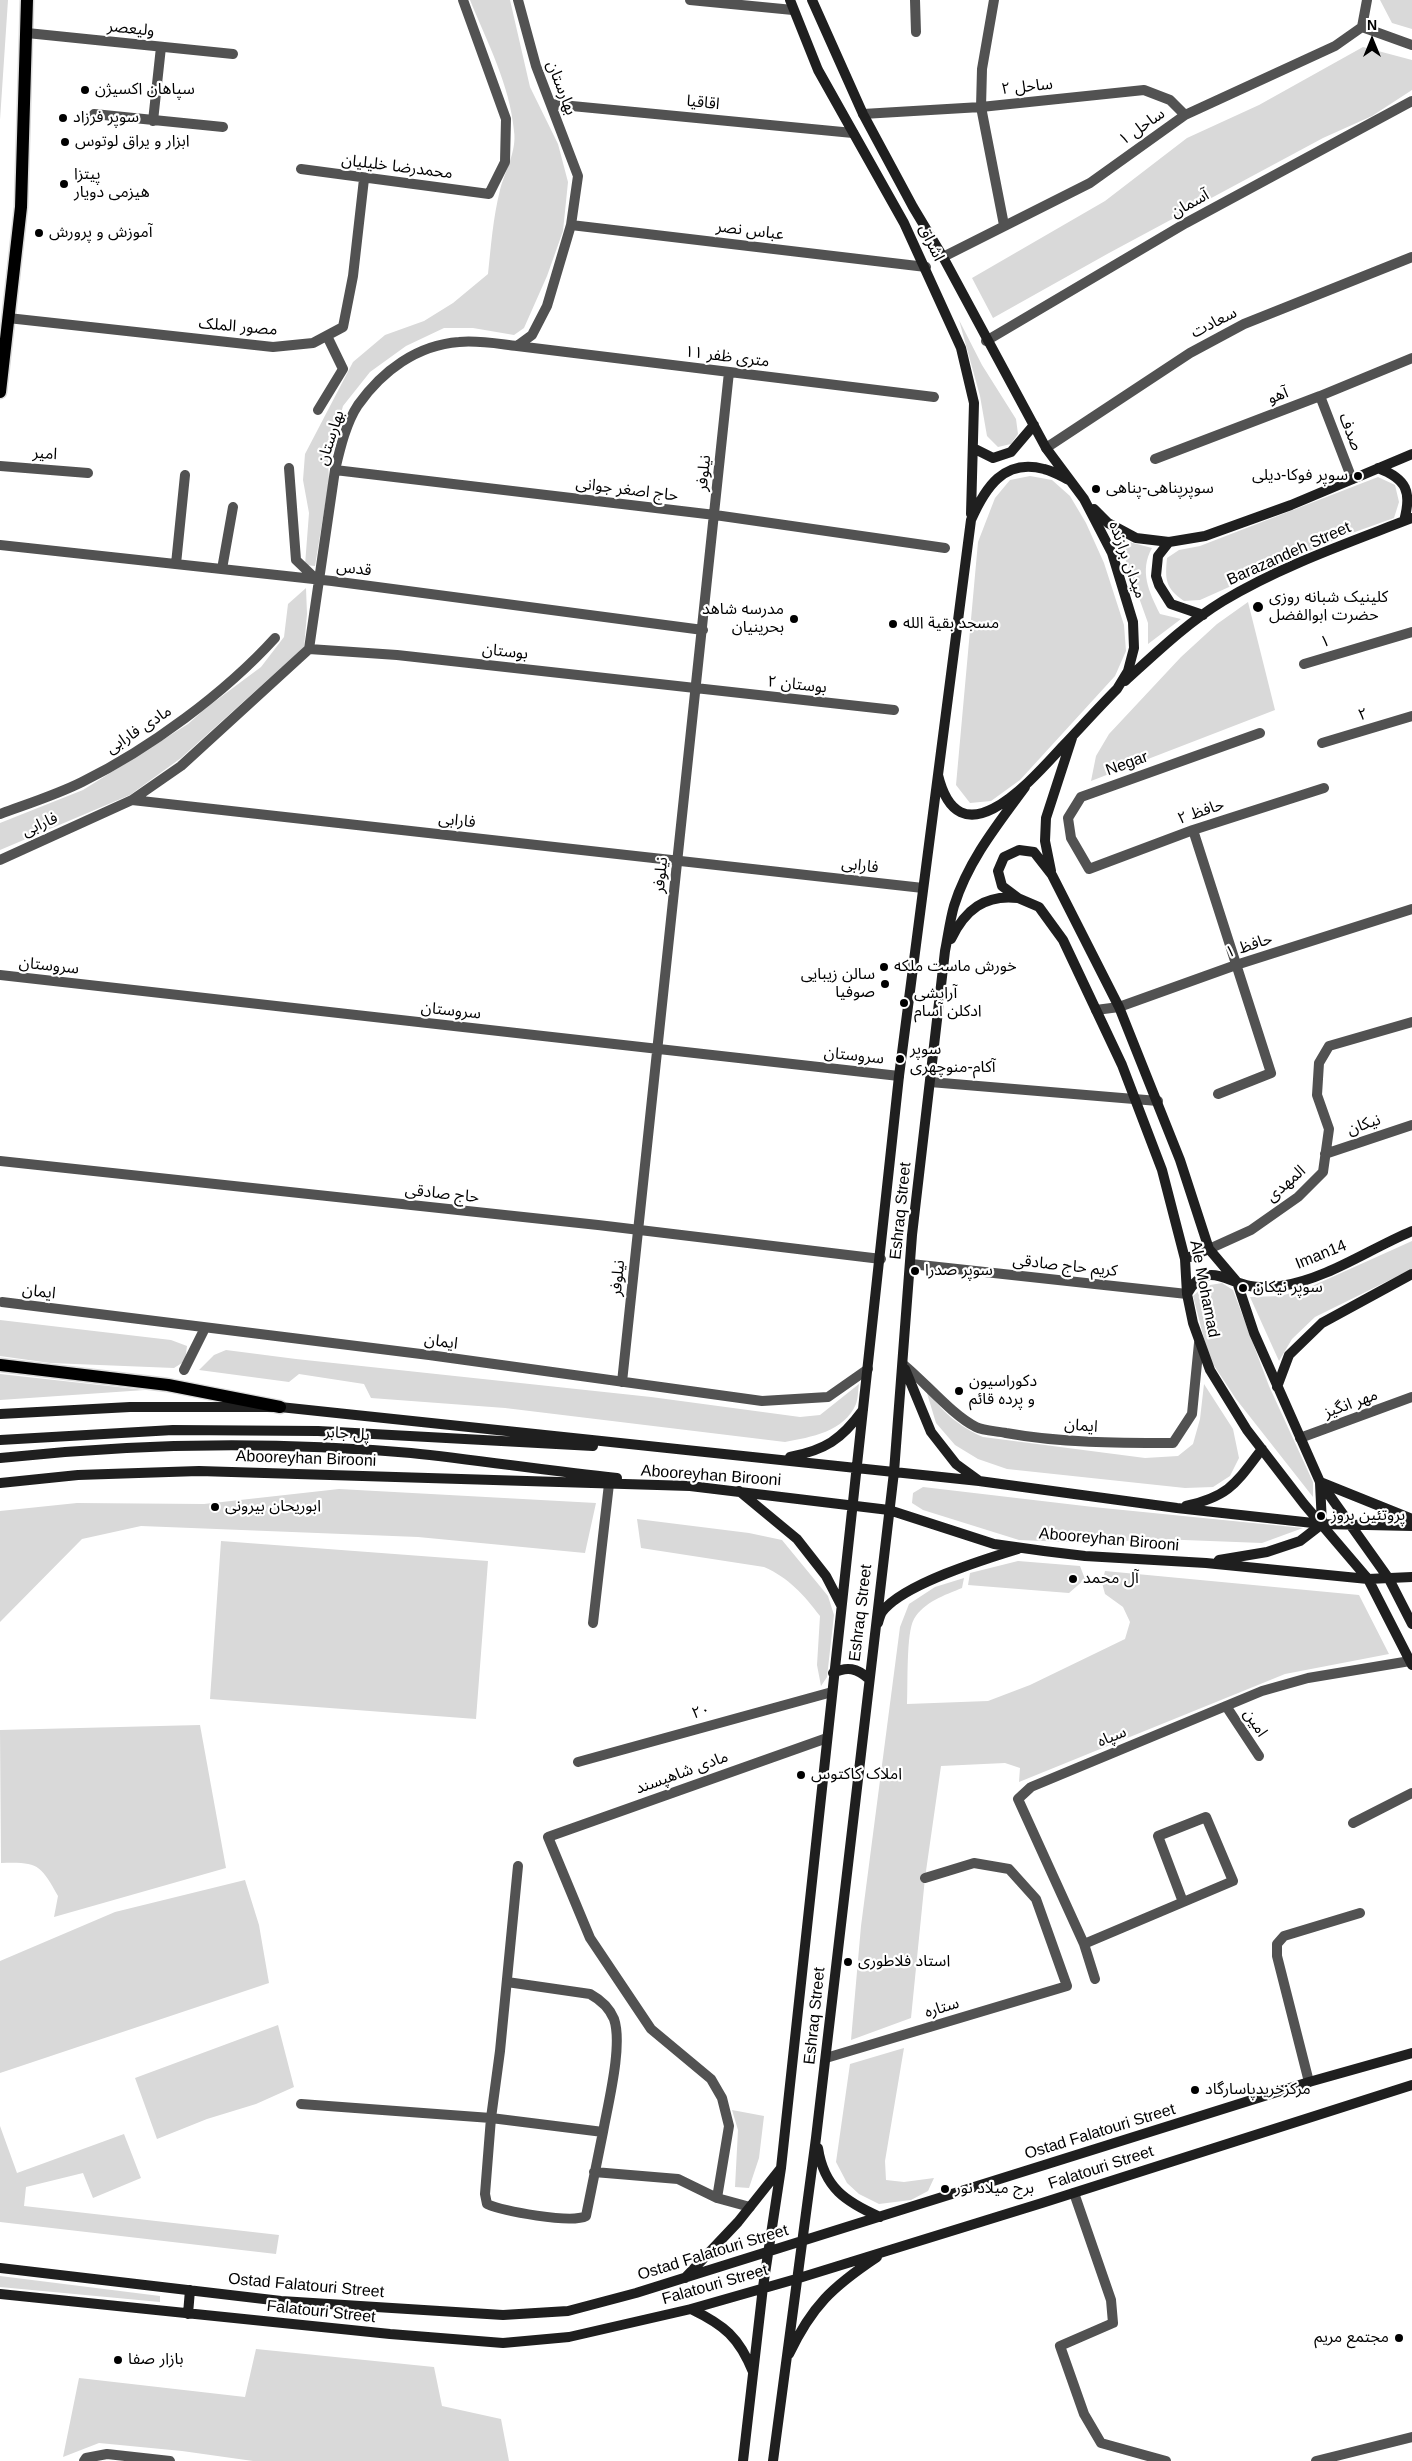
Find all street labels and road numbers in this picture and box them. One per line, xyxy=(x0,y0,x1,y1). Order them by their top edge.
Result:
street label: ولیعصر xyxy=(107,17,155,41)
street label: بهارستان xyxy=(542,58,580,118)
street label: ساحل ۲ xyxy=(1000,75,1054,99)
street label: اقاقیا xyxy=(685,92,721,114)
street label: ساحل ۱ xyxy=(1115,104,1169,150)
street label: محمدرضا خلیلیان xyxy=(340,151,454,183)
street label: آسمان xyxy=(1167,186,1213,222)
street label: عباس نصر xyxy=(715,217,785,245)
street label: اشراق xyxy=(914,221,948,265)
street label: سعادت xyxy=(1188,303,1240,343)
street label: مصور الملک xyxy=(198,314,278,340)
street label: ۱۱ متری ظفر xyxy=(684,342,770,372)
street label: آهو xyxy=(1265,383,1291,409)
street label: بهارستان xyxy=(313,408,349,468)
street label: صدف xyxy=(1334,411,1366,453)
street label: امیر xyxy=(32,444,58,464)
street label: نیلوفر xyxy=(693,454,715,492)
street label: حاج اصغر جوانی xyxy=(575,474,679,506)
street label: Barazandeh Street xyxy=(1224,518,1354,590)
street label: میدان برازنده xyxy=(1104,519,1150,601)
street label: قدس xyxy=(335,557,373,581)
street label: ۱ xyxy=(1318,631,1332,653)
street label: بوستان xyxy=(481,640,529,664)
street label: بوستان ۲ xyxy=(766,672,828,698)
street label: مادی فارابی xyxy=(103,702,175,758)
street label: ۲ xyxy=(1356,704,1370,726)
street label: Negar xyxy=(1103,748,1151,780)
street label: حافظ ۲ xyxy=(1175,795,1227,829)
street label: فارابی xyxy=(19,809,61,841)
street label: فارابی xyxy=(438,810,476,832)
street label: فارابی xyxy=(840,854,880,878)
street label: نیلوفر xyxy=(650,856,672,894)
street label: حافظ ۱ xyxy=(1223,929,1275,963)
street label: سروستان xyxy=(18,953,80,979)
street label: سروستان xyxy=(420,998,482,1024)
street label: سروستان xyxy=(823,1043,885,1069)
street label: نیکان xyxy=(1345,1110,1383,1140)
street label: Eshraq Street xyxy=(886,1161,916,1261)
street label: المهدی xyxy=(1262,1162,1310,1206)
street label: حاج صادقی xyxy=(404,1181,480,1207)
street label: Iman14 xyxy=(1293,1236,1349,1274)
street label: Ale Mohamad xyxy=(1185,1239,1223,1339)
street label: کریم حاج صادقی xyxy=(1012,1251,1118,1281)
street label: نیلوفر xyxy=(607,1259,629,1297)
street label: ایمان xyxy=(21,1280,57,1304)
street label: ایمان xyxy=(423,1330,459,1354)
street label: مهر انگیز xyxy=(1321,1385,1381,1423)
street label: ایمان xyxy=(1063,1415,1099,1437)
street label: پل جابر xyxy=(324,1423,370,1445)
street label: Abooreyhan Birooni xyxy=(235,1447,377,1471)
street label: Abooreyhan Birooni xyxy=(640,1462,782,1490)
street label: Abooreyhan Birooni xyxy=(1038,1524,1180,1556)
street label: Eshraq Street xyxy=(846,1563,876,1663)
street label: ۲۰ xyxy=(690,1700,712,1724)
street label: امین xyxy=(1239,1705,1271,1741)
street label: سپاه xyxy=(1095,1723,1129,1751)
street label: مادی شاهپسند xyxy=(633,1747,731,1799)
street label: Eshraq Street xyxy=(800,1966,830,2066)
street label: ستاره xyxy=(923,1994,961,2022)
street label: Ostad Falatouri Street xyxy=(1022,2100,1178,2164)
street label: Falatouri Street xyxy=(1046,2142,1156,2194)
street label: Ostad Falatouri Street xyxy=(635,2221,791,2285)
street label: Falatouri Street xyxy=(660,2261,770,2309)
street label: Ostad Falatouri Street xyxy=(227,2270,385,2302)
street label: Falatouri Street xyxy=(266,2297,376,2327)

